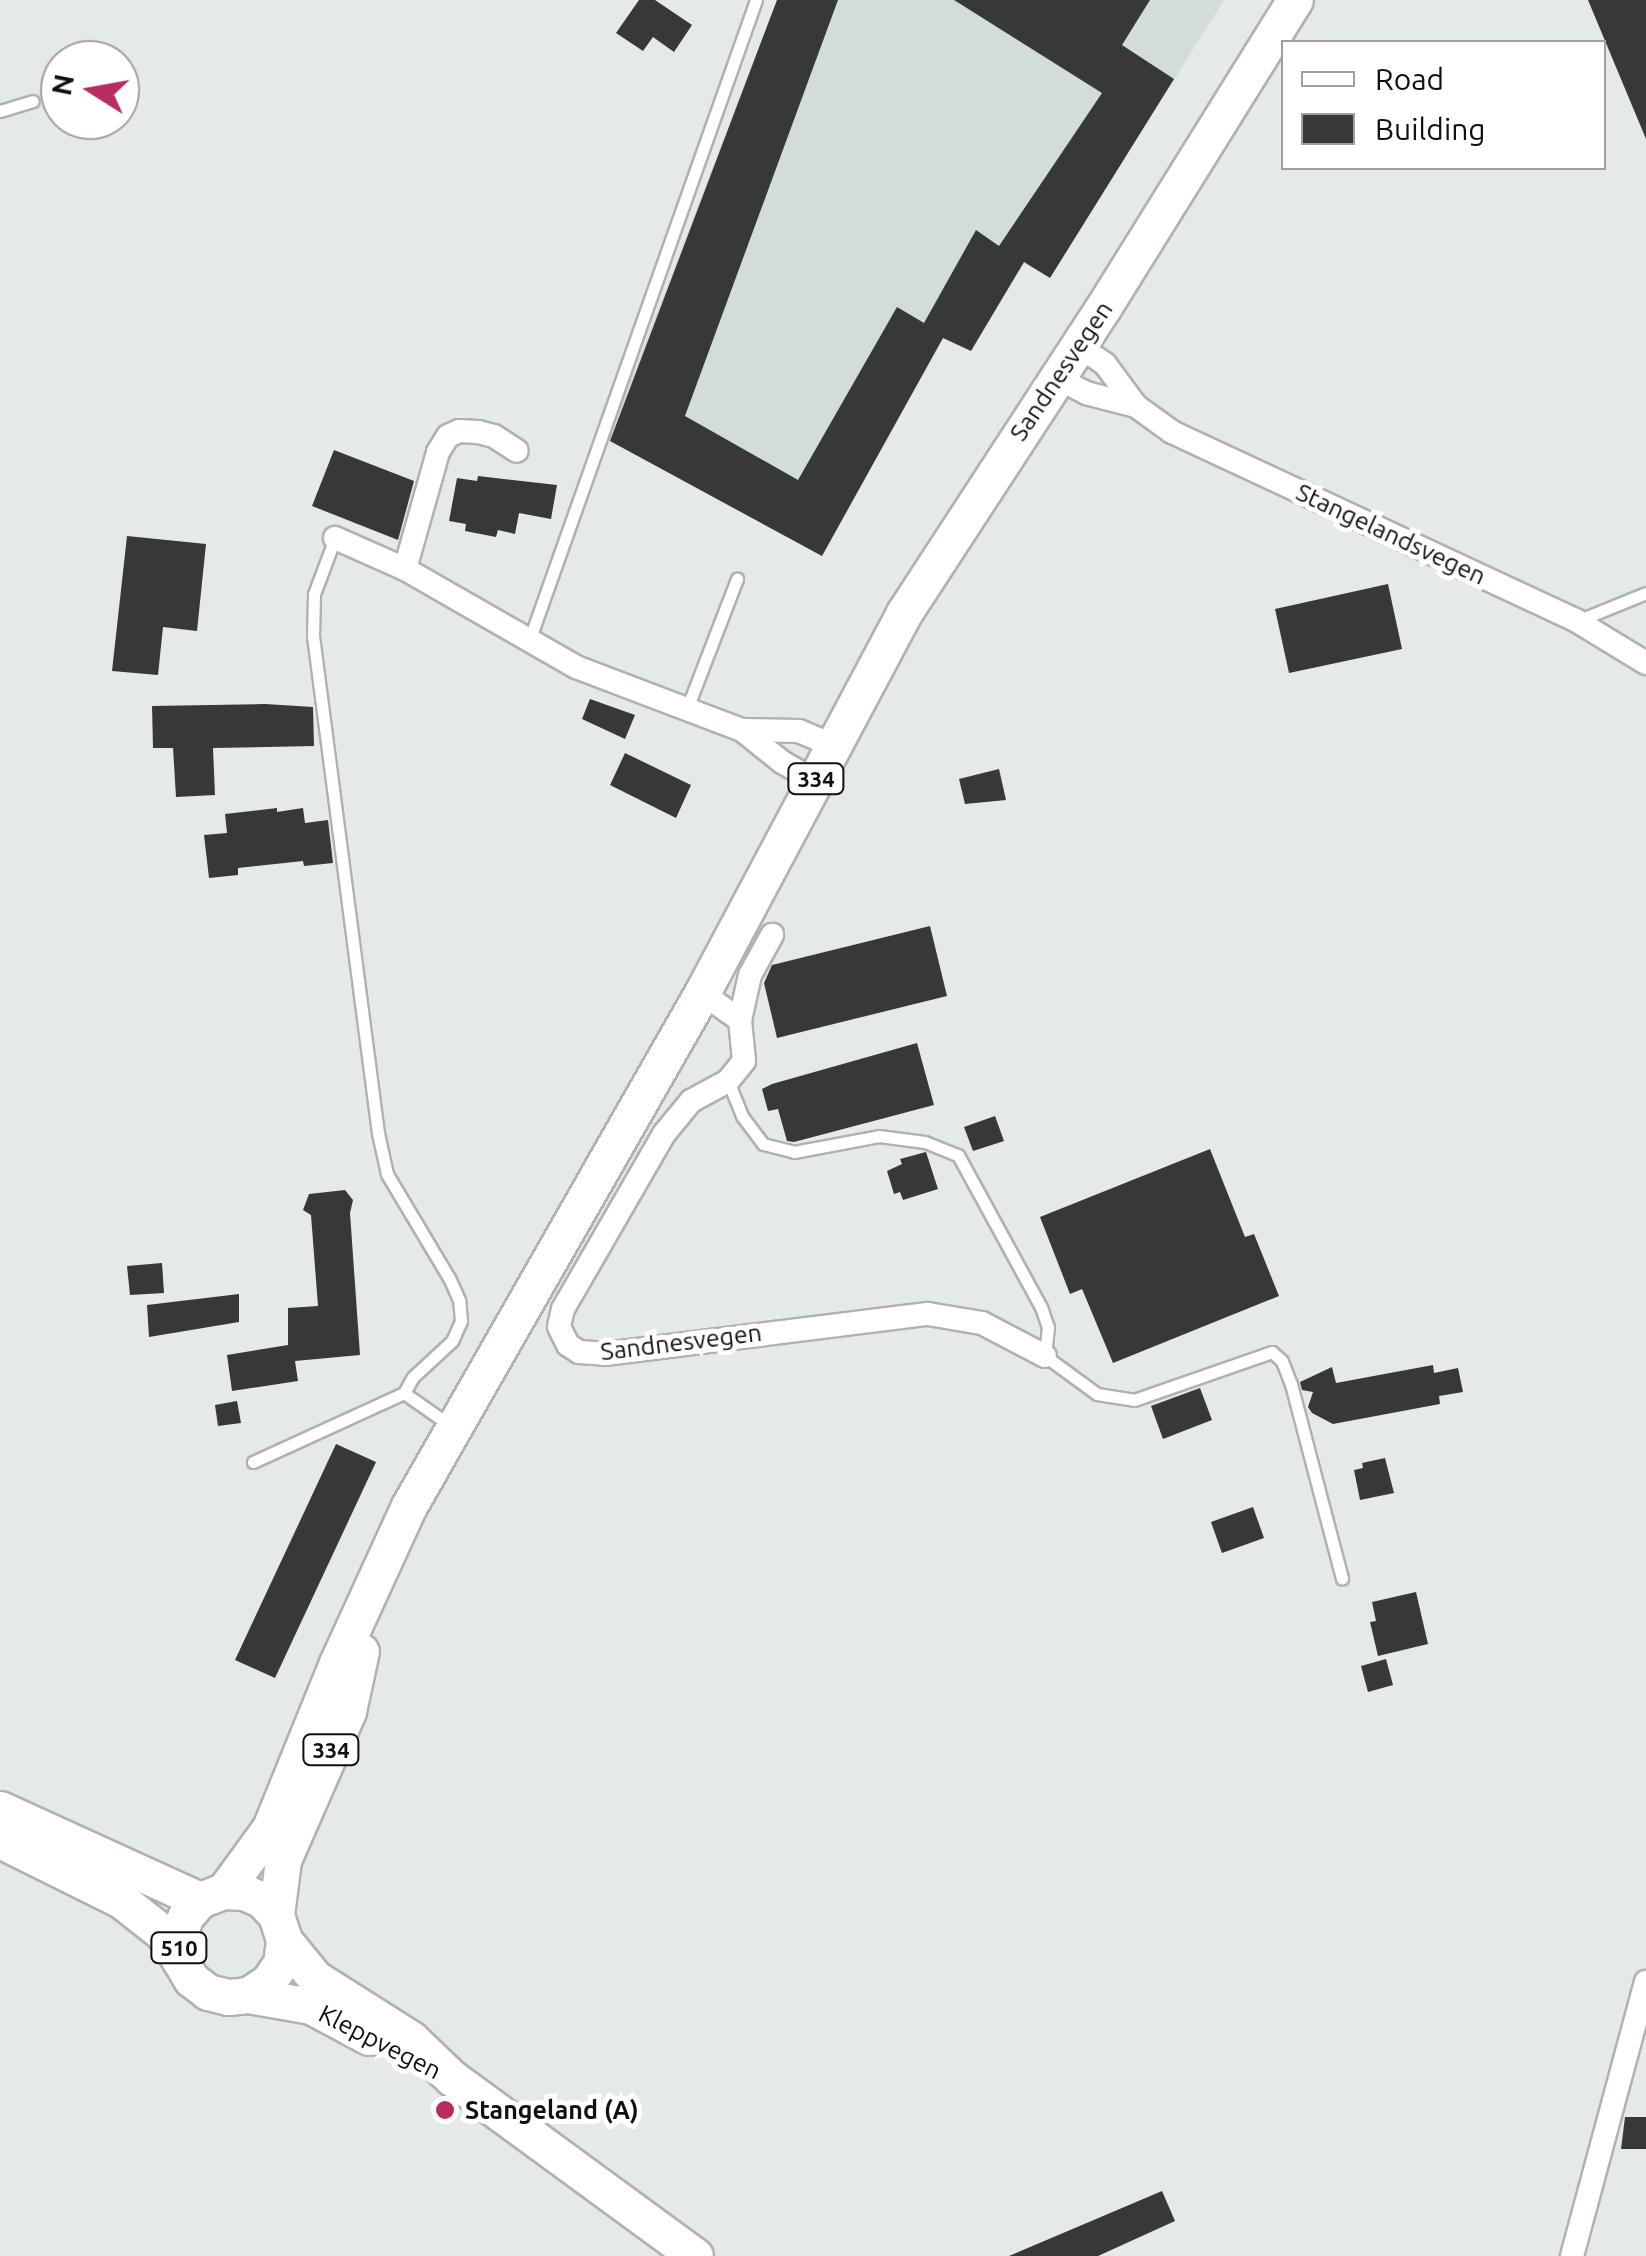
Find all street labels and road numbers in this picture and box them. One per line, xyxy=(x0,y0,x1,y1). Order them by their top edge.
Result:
street label: Sandnesvegen xyxy=(1003,295,1119,447)
street label: Stangelandsvegen xyxy=(1291,477,1491,591)
road number: 334 xyxy=(786,762,846,796)
street label: Sandnesvegen xyxy=(599,1317,763,1367)
road number: 334 xyxy=(301,1733,361,1767)
road number: 510 xyxy=(149,1931,209,1965)
street label: Kleppvegen xyxy=(314,1998,446,2086)

